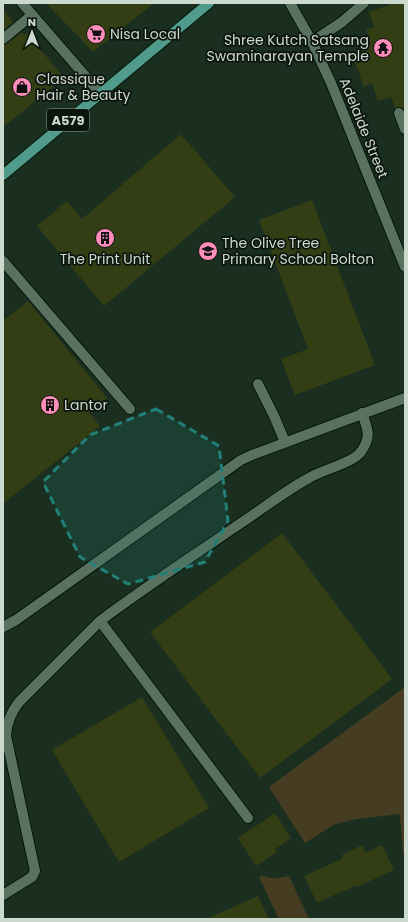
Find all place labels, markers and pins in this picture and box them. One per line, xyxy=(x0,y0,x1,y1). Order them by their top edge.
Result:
supermarket icon: Nisa Local xyxy=(85,23,107,45)
place label: Nisa Local xyxy=(110,24,180,44)
place label: Shree Kutch Satsang Swaminarayan Temple xyxy=(207,30,369,66)
temple icon: Shree Kutch Satsang Swaminarayan Temple xyxy=(372,37,394,59)
place label: Classique Hair & Beauty xyxy=(36,69,130,105)
shop icon: Classique Hair & Beauty xyxy=(11,76,33,98)
building icon: The Print Unit xyxy=(94,227,116,249)
place label: The Olive Tree Primary School Bolton xyxy=(222,233,374,269)
school or university icon: The Olive Tree Primary School Bolton xyxy=(197,240,219,262)
place label: The Print Unit xyxy=(60,249,150,269)
building icon: Lantor xyxy=(39,394,61,416)
place label: Lantor xyxy=(64,395,108,415)

